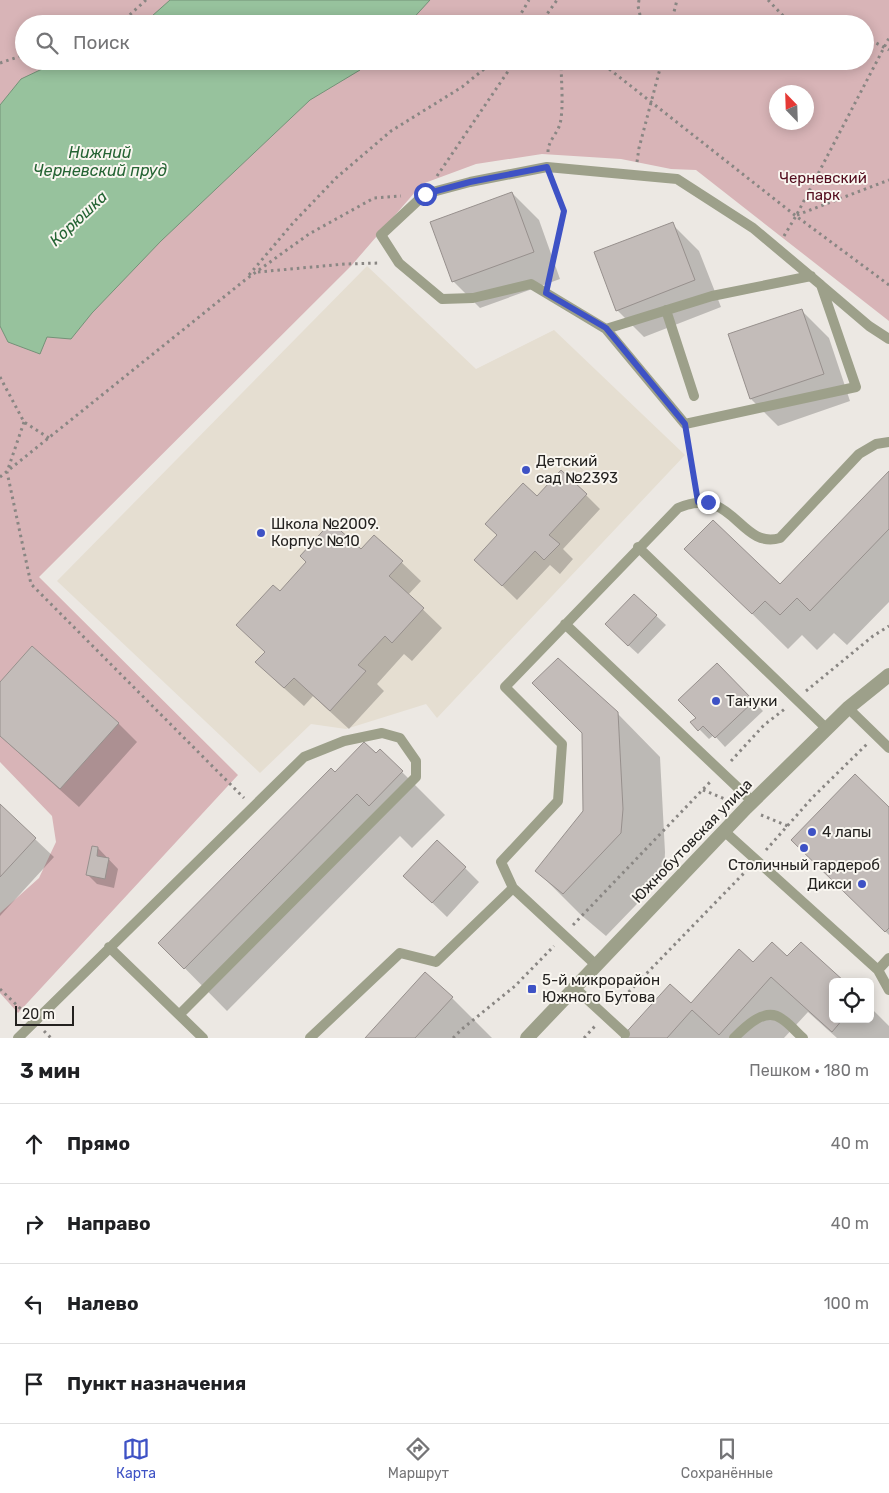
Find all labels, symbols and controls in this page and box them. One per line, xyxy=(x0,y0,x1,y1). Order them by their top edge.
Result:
search box xyxy=(15,15,874,70)
icon: search xyxy=(33,29,61,57)
text: Поиск xyxy=(73,31,130,54)
north arrow xyxy=(769,85,814,130)
water label: Нижний Черневский пруд xyxy=(33,143,167,180)
park label: Черневский парк xyxy=(779,169,867,204)
route start xyxy=(414,183,437,206)
water label: Корюшка xyxy=(46,187,111,250)
place label: Детский сад №2393 xyxy=(536,452,618,487)
marker: Детский сад №2393 xyxy=(520,464,532,476)
route end xyxy=(697,491,720,514)
place label: Школа №2009. Корпус №10 xyxy=(271,515,379,550)
marker: Школа №2009. Корпус №10 xyxy=(255,527,267,539)
place label: Тануки xyxy=(726,692,778,710)
marker: Тануки xyxy=(710,695,722,707)
street label: Южнобутовская улица xyxy=(628,775,756,907)
place label: 4 лапы xyxy=(822,823,871,841)
marker: 4 лапы xyxy=(806,826,818,838)
marker: Столичный гардероб xyxy=(798,842,810,854)
place label: Столичный гардероб xyxy=(728,856,880,874)
place label: Дикси xyxy=(807,875,852,893)
marker: Дикси xyxy=(856,878,868,890)
place label: 5-й микрорайон Южного Бутова xyxy=(542,971,660,1006)
map controls xyxy=(829,978,874,1023)
button: locate xyxy=(829,978,874,1023)
marker: 5-й микрорайон Южного Бутова xyxy=(526,983,538,995)
scale bar xyxy=(15,1003,74,1026)
text: 20 m xyxy=(22,1006,55,1023)
text: 3 мин xyxy=(20,1058,80,1083)
text: Пешком · 180 m xyxy=(749,1061,869,1080)
icon: ahead xyxy=(20,1130,48,1158)
text: Прямо xyxy=(67,1132,130,1155)
text: 40 m xyxy=(831,1134,869,1153)
icon: right xyxy=(20,1210,48,1238)
text: Направо xyxy=(67,1212,151,1235)
text: 40 m xyxy=(831,1214,869,1233)
icon: left xyxy=(20,1290,48,1318)
text: Налево xyxy=(67,1292,139,1315)
text: 100 m xyxy=(824,1294,869,1313)
icon: arrive xyxy=(20,1370,48,1398)
text: Пункт назначения xyxy=(67,1372,246,1395)
tab: Карта xyxy=(116,1435,156,1482)
tab: Маршрут xyxy=(388,1435,449,1482)
tab: Сохранённые xyxy=(681,1435,773,1482)

